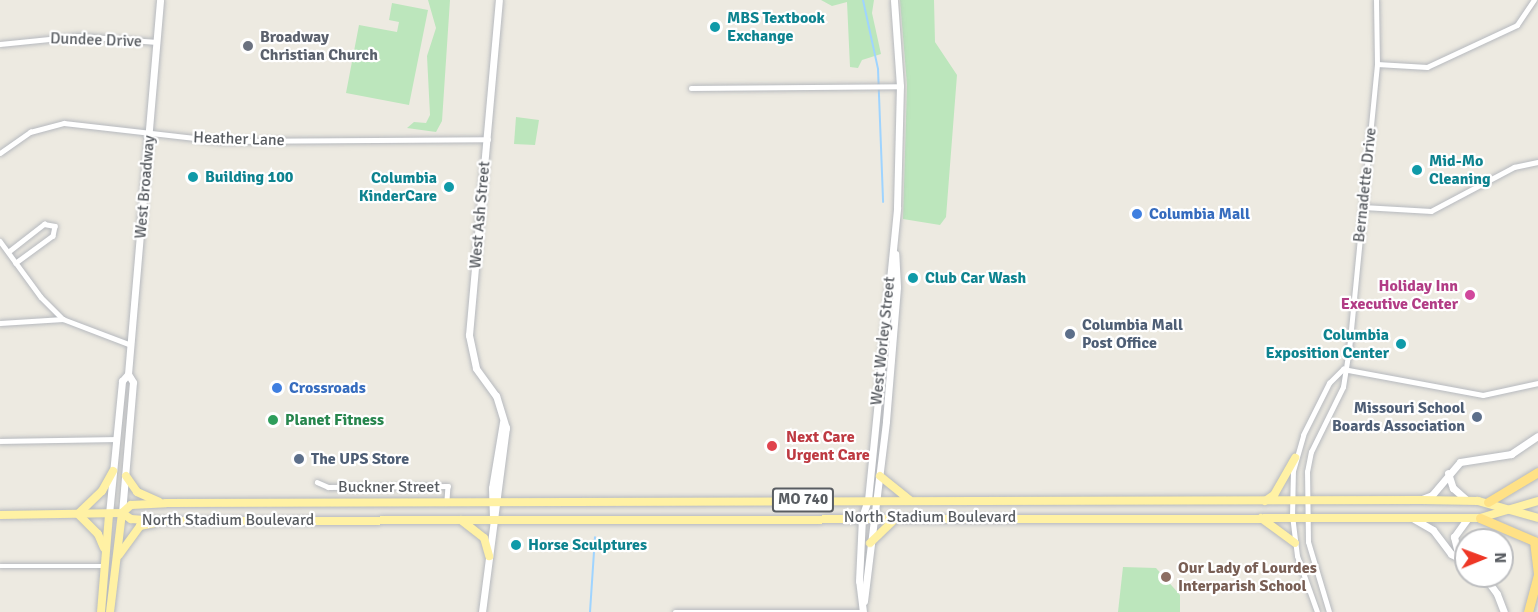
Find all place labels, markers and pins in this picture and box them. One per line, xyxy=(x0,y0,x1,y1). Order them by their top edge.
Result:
place label: MBS Textbook Exchange xyxy=(727,8,825,46)
marker: MBS Textbook Exchange xyxy=(708,20,722,34)
place label: Broadway Christian Church xyxy=(260,27,378,65)
marker: Broadway Christian Church xyxy=(241,39,255,53)
place label: Mid-Mo Cleaning xyxy=(1429,151,1491,189)
marker: Mid-Mo Cleaning xyxy=(1410,163,1424,177)
place label: Building 100 xyxy=(205,167,293,187)
place label: Columbia KinderCare xyxy=(359,168,437,206)
marker: Building 100 xyxy=(186,170,200,184)
marker: Columbia KinderCare xyxy=(442,180,456,194)
place label: Columbia Mall xyxy=(1149,204,1250,224)
marker: Columbia Mall xyxy=(1130,207,1144,221)
place label: Club Car Wash xyxy=(925,268,1026,288)
marker: Club Car Wash xyxy=(906,271,920,285)
place label: Holiday Inn Executive Center xyxy=(1341,276,1458,314)
marker: Holiday Inn Executive Center xyxy=(1463,288,1477,302)
place label: Columbia Mall Post Office xyxy=(1082,315,1183,353)
place label: Columbia Exposition Center xyxy=(1265,325,1389,363)
marker: Columbia Mall Post Office xyxy=(1063,327,1077,341)
marker: Columbia Exposition Center xyxy=(1394,337,1408,351)
place label: Crossroads xyxy=(289,378,366,398)
marker: Crossroads xyxy=(270,381,284,395)
place label: Missouri School Boards Association xyxy=(1332,398,1465,436)
place label: Planet Fitness xyxy=(285,410,384,430)
marker: Missouri School Boards Association xyxy=(1470,410,1484,424)
marker: Planet Fitness xyxy=(266,413,280,427)
place label: Next Care Urgent Care xyxy=(786,427,870,465)
marker: Next Care Urgent Care xyxy=(763,437,781,455)
place label: The UPS Store xyxy=(311,449,409,469)
marker: The UPS Store xyxy=(292,452,306,466)
place label: Horse Sculptures xyxy=(528,535,647,555)
marker: Horse Sculptures xyxy=(509,538,523,552)
place label: Our Lady of Lourdes Interparish School xyxy=(1178,558,1317,596)
marker: Our Lady of Lourdes Interparish School xyxy=(1159,570,1173,584)

